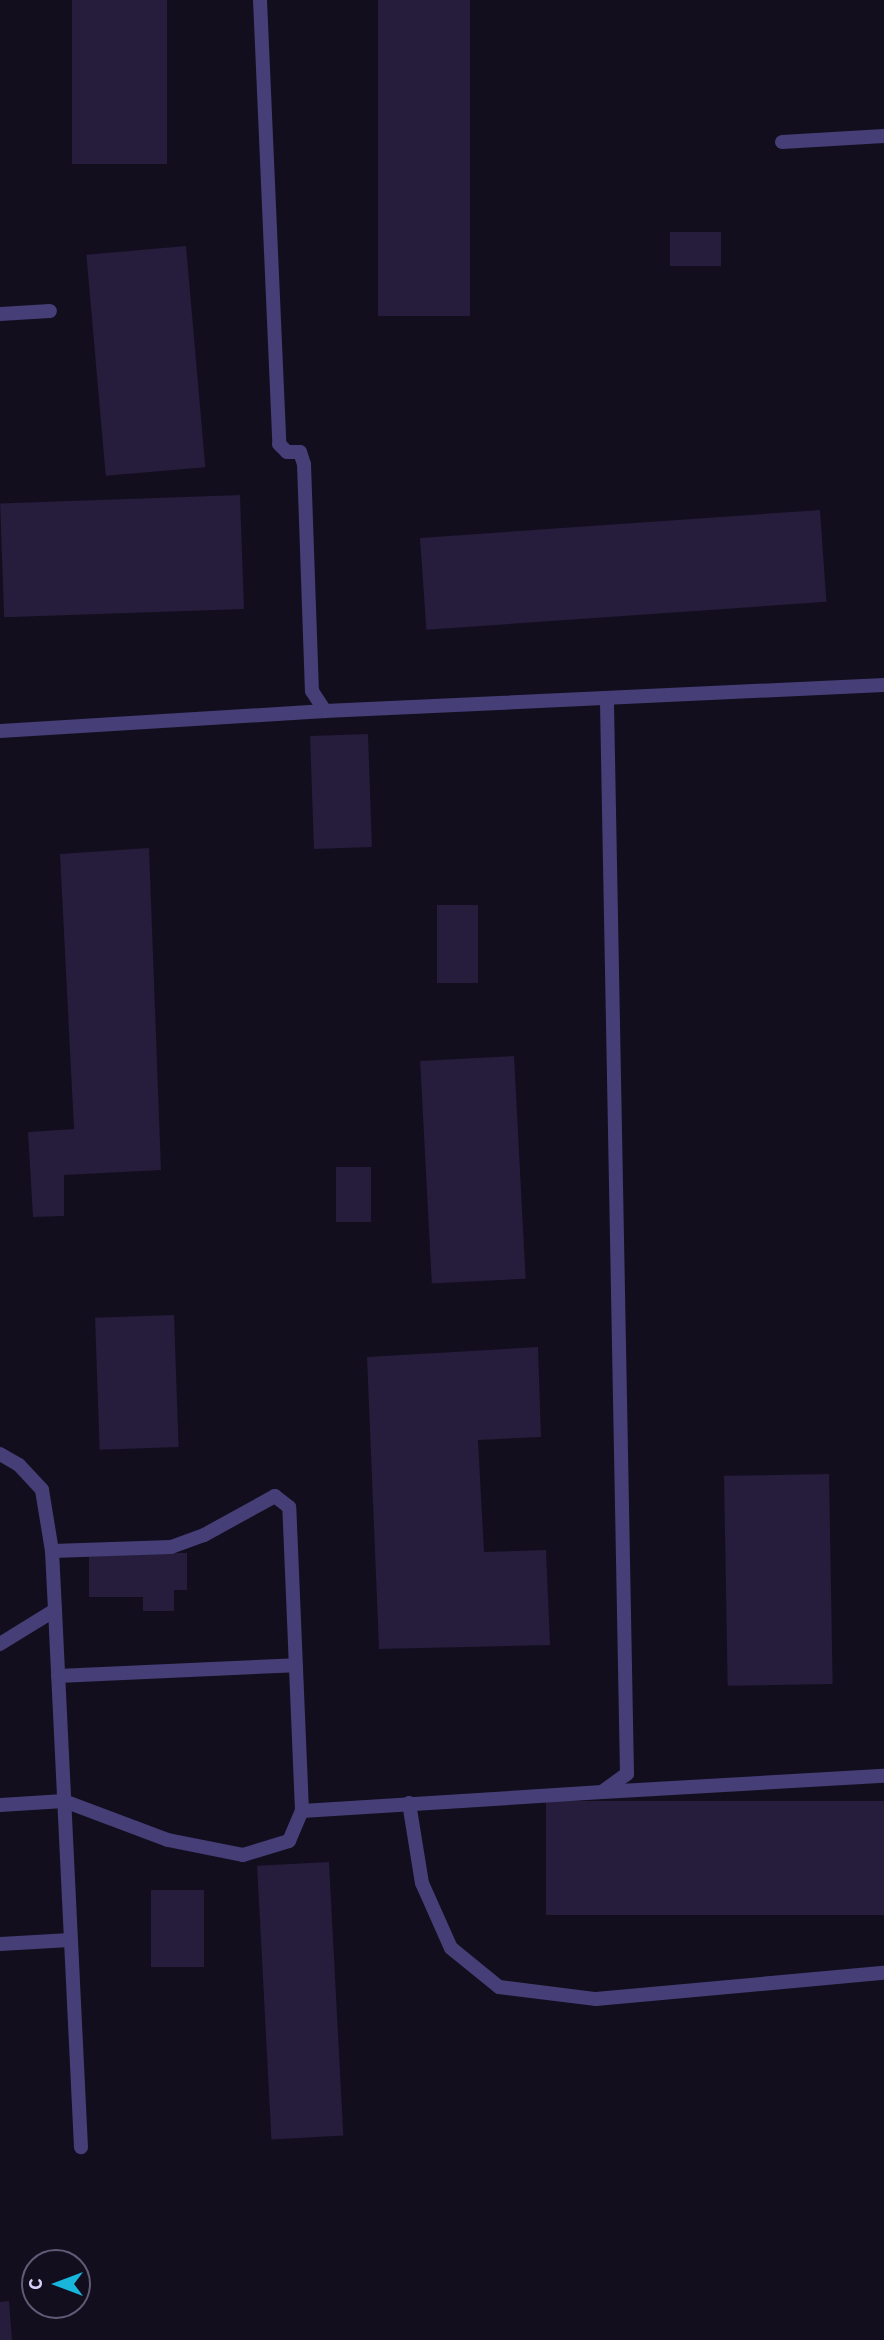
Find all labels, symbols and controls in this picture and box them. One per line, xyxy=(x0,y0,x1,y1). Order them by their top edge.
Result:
north arrow xyxy=(21,2249,91,2319)
text: С xyxy=(25,2278,49,2290)

